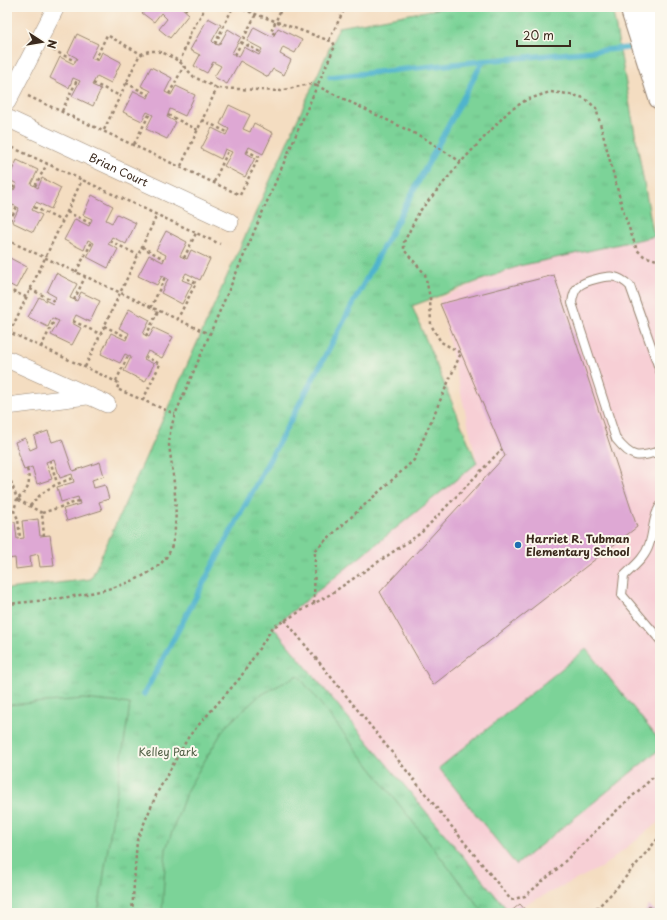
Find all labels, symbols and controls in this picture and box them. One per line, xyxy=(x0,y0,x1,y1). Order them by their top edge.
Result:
north arrow xyxy=(22,22,62,62)
scale bar xyxy=(517,22,570,48)
text: 20 m xyxy=(523,26,554,44)
text: N xyxy=(43,38,61,50)
street label: Brian Court xyxy=(86,148,151,191)
place label: Harriet R. Tubman Elementary School xyxy=(526,530,630,560)
marker: Harriet R. Tubman Elementary School xyxy=(513,540,523,550)
park label: Kelley Park xyxy=(139,743,198,760)

